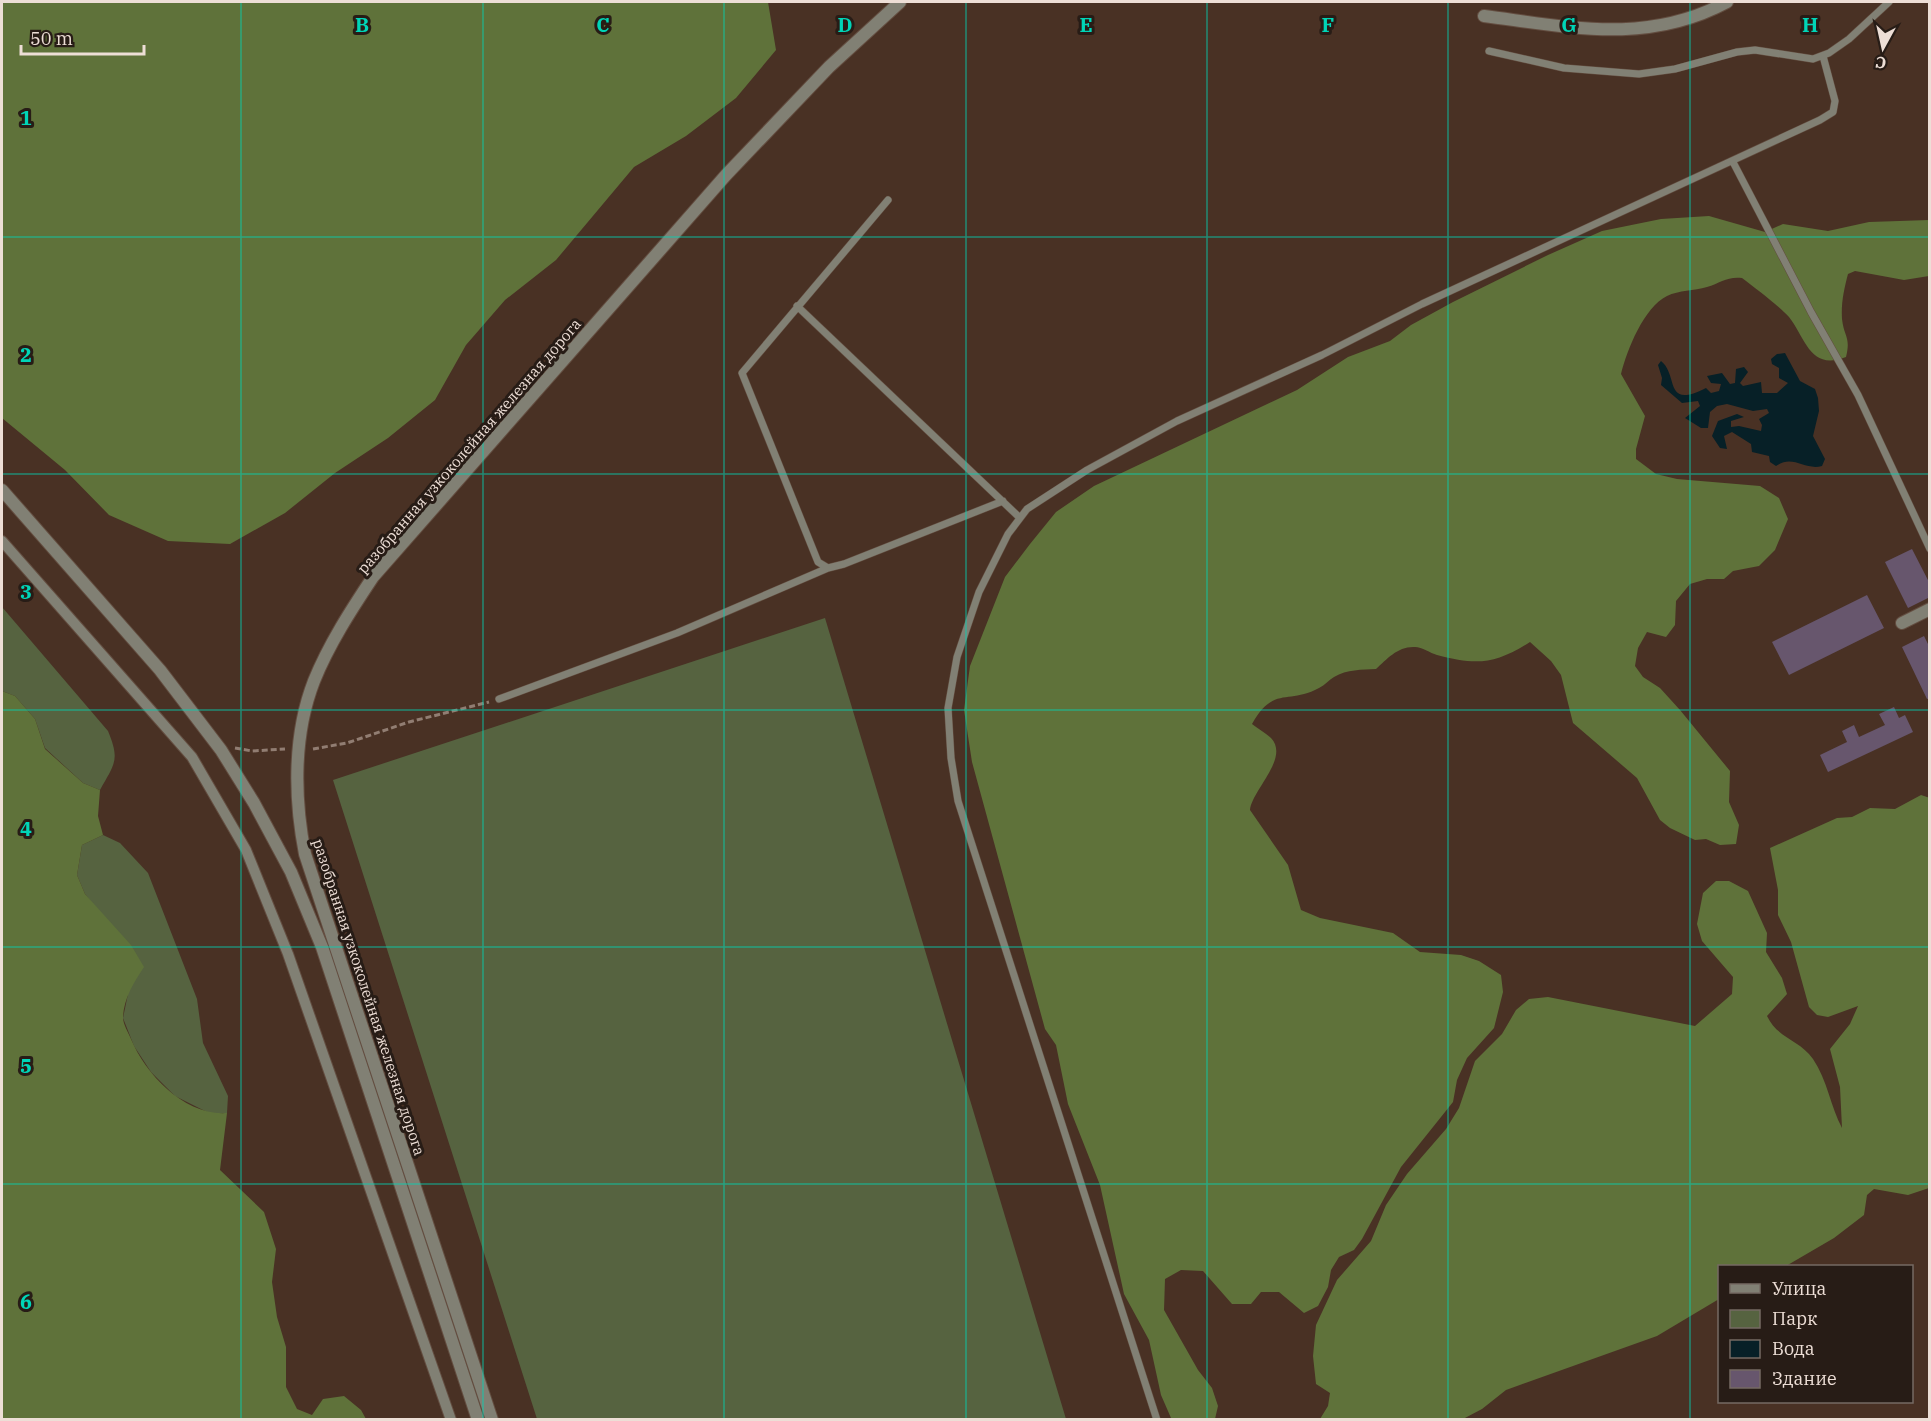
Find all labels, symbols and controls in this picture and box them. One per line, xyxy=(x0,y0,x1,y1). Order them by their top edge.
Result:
text: B xyxy=(355,11,369,38)
text: C xyxy=(596,11,610,38)
text: D xyxy=(837,11,853,38)
text: E xyxy=(1079,11,1093,38)
text: F xyxy=(1322,11,1334,38)
text: G xyxy=(1561,11,1577,38)
text: H xyxy=(1802,11,1818,38)
scale bar xyxy=(21,18,144,56)
north arrow xyxy=(1853,18,1913,78)
text: 50 m xyxy=(30,27,73,50)
text: С xyxy=(1874,52,1888,73)
text: 1 xyxy=(20,104,32,131)
street label: разобранная узкоколейная железная дорога xyxy=(353,315,585,577)
text: 2 xyxy=(20,341,32,368)
text: 3 xyxy=(20,578,32,605)
text: 4 xyxy=(20,815,32,842)
street label: разобранная узкоколейная железная дорога xyxy=(309,836,429,1158)
text: 5 xyxy=(20,1052,32,1079)
legend xyxy=(1718,1265,1913,1403)
text: Улица xyxy=(1772,1277,1827,1300)
text: 6 xyxy=(20,1288,32,1315)
text: Парк xyxy=(1772,1307,1818,1330)
text: Вода xyxy=(1772,1337,1815,1360)
text: Здание xyxy=(1772,1367,1837,1390)

